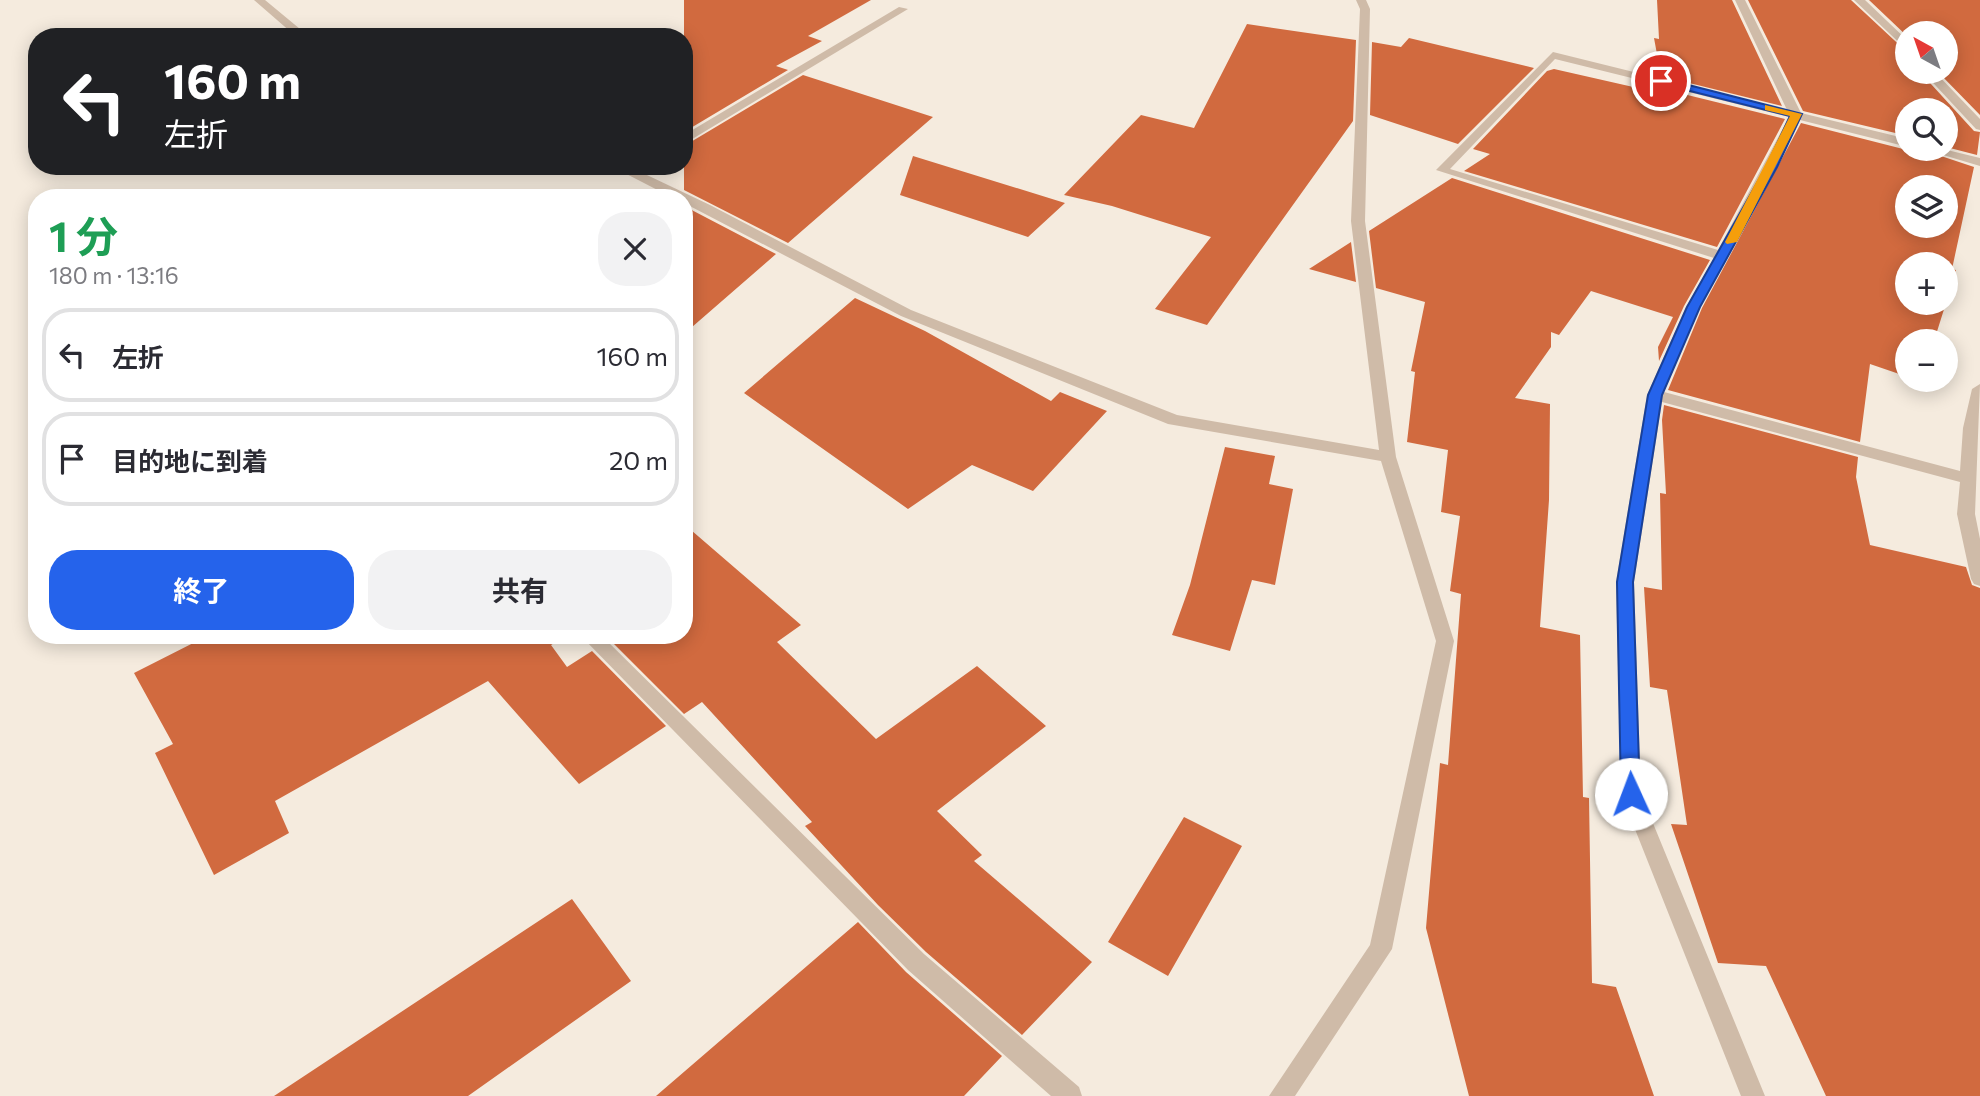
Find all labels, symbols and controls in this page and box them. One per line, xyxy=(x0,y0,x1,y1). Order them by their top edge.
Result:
north arrow xyxy=(1895,21,1958,84)
map controls xyxy=(1895,21,1958,392)
text: 160 m xyxy=(164,49,301,109)
pin xyxy=(1631,51,1691,111)
icon: left xyxy=(49,56,140,147)
icon: arrive xyxy=(1642,62,1680,100)
button: search xyxy=(1895,98,1958,161)
text: 左折 xyxy=(164,113,228,153)
button: layers xyxy=(1895,175,1958,238)
text: 1 分 xyxy=(49,209,118,261)
button: close xyxy=(598,212,672,286)
button: + xyxy=(1895,252,1958,315)
text: 180 m · 13:16 xyxy=(49,261,179,289)
button: − xyxy=(1895,329,1958,392)
icon: left xyxy=(53,336,91,374)
text: 160 m xyxy=(596,340,668,371)
text: 左折 xyxy=(112,341,164,372)
icon: arrive xyxy=(53,440,91,478)
text: 20 m xyxy=(609,444,668,475)
text: 目的地に到着 xyxy=(112,445,268,476)
button: 終了 xyxy=(49,550,354,630)
button: 共有 xyxy=(368,550,672,630)
position arrow xyxy=(1594,757,1668,831)

